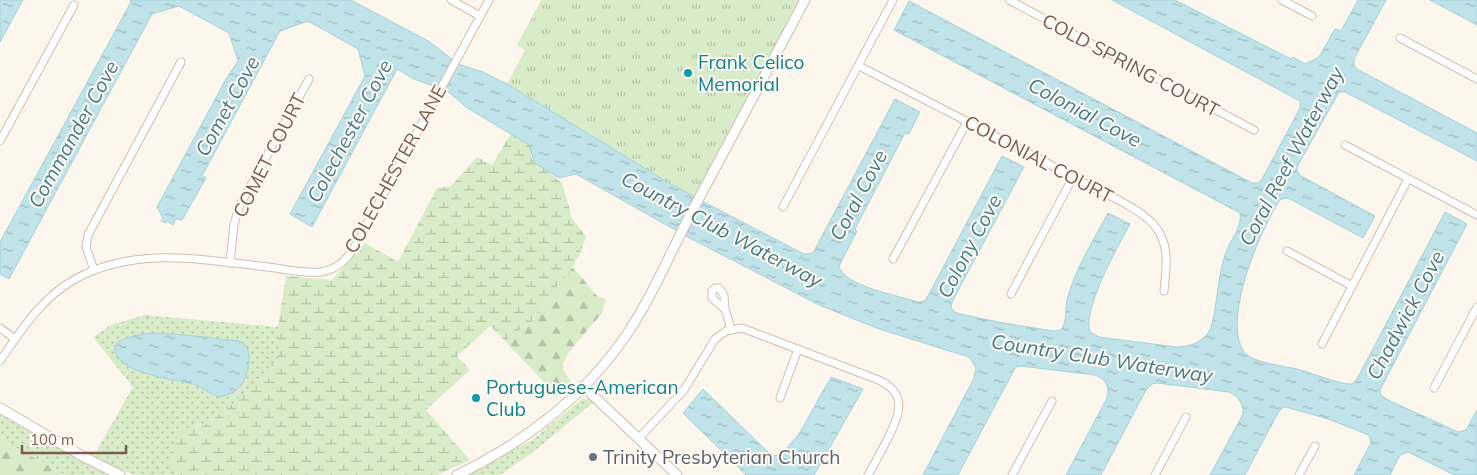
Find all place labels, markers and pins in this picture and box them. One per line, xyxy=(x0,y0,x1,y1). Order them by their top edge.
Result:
place label: Frank Celico Memorial xyxy=(698,50,804,96)
marker: Frank Celico Memorial xyxy=(682,67,694,79)
place label: Portuguese-American Club xyxy=(486,375,679,421)
marker: Portuguese-American Club xyxy=(470,392,482,404)
place label: Trinity Presbyterian Church xyxy=(603,445,840,469)
marker: Trinity Presbyterian Church xyxy=(587,451,599,463)

